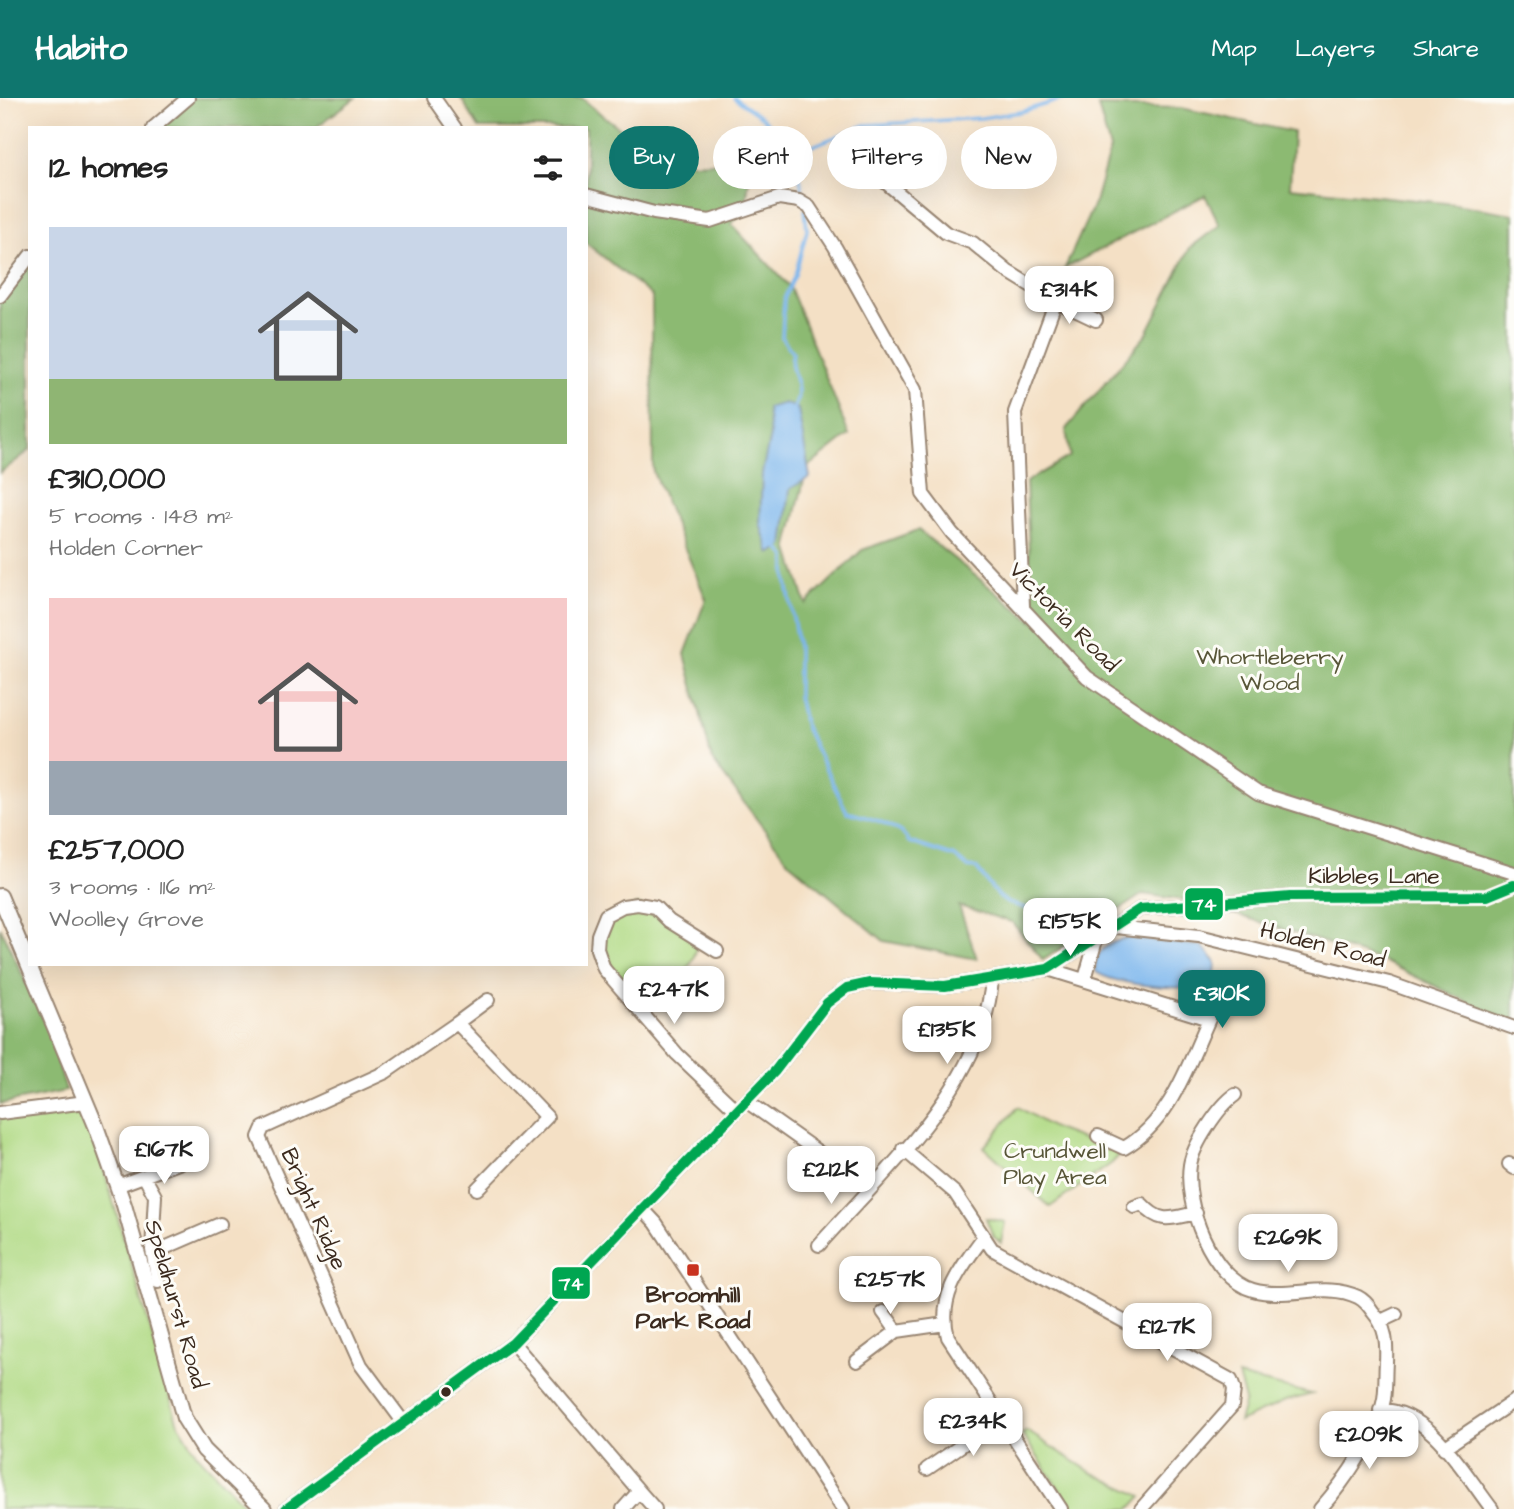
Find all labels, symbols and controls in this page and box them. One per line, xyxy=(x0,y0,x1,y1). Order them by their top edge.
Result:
text: Habito xyxy=(35,26,127,72)
text: Map xyxy=(1212,32,1257,66)
text: Layers xyxy=(1295,32,1375,66)
text: Share xyxy=(1413,32,1479,66)
chip: Buy xyxy=(609,126,699,189)
chip: Rent xyxy=(713,126,813,189)
chip: Filters xyxy=(827,126,947,189)
chip: New xyxy=(961,126,1057,189)
text: 12 homes xyxy=(49,147,168,189)
icon: filters xyxy=(529,149,567,187)
pin: £314K xyxy=(1020,266,1118,326)
icon: home xyxy=(245,273,371,399)
text: £314K xyxy=(1041,273,1097,305)
text: £310,000 xyxy=(49,458,165,500)
text: 5 rooms · 148 m² xyxy=(49,500,233,532)
text: Holden Corner xyxy=(49,532,203,564)
street label: Victoria Road xyxy=(1002,555,1127,680)
park label: Whortleberry Wood xyxy=(1196,641,1344,699)
icon: home xyxy=(245,644,371,770)
text: £257,000 xyxy=(49,829,184,871)
street label: Kibbles Lane xyxy=(1308,860,1440,892)
text: 3 rooms · 116 m² xyxy=(49,871,216,903)
line badge: 74 xyxy=(1184,887,1224,921)
text: 74 xyxy=(1191,892,1216,919)
pin: £155K xyxy=(1021,898,1119,958)
text: Woolley Grove xyxy=(49,903,204,935)
text: £155K xyxy=(1039,905,1101,937)
street label: Holden Road xyxy=(1257,914,1389,976)
pin: £247K xyxy=(625,967,723,1026)
pin: £310K xyxy=(1173,970,1271,1030)
text: £247K xyxy=(639,973,709,1005)
text: £310K xyxy=(1194,977,1250,1009)
pin: £135K xyxy=(898,1006,996,1066)
text: £135K xyxy=(918,1013,976,1045)
pin: £167K xyxy=(115,1126,213,1186)
text: £167K xyxy=(135,1133,193,1165)
park label: Crundwell Play Area xyxy=(1003,1135,1107,1194)
street label: Bright Ridge xyxy=(272,1143,355,1275)
pin: £212K xyxy=(782,1146,880,1206)
text: £212K xyxy=(803,1153,859,1185)
pin: £269K xyxy=(1239,1214,1337,1274)
street label: Speldhurst Road xyxy=(137,1216,215,1392)
text: £269K xyxy=(1254,1221,1322,1253)
pin: £257K xyxy=(841,1256,939,1316)
marker: Broomhill Park Road xyxy=(685,1262,701,1278)
text: £257K xyxy=(855,1263,925,1295)
line badge: 74 xyxy=(551,1266,591,1300)
text: 74 xyxy=(558,1271,583,1298)
place label: Broomhill Park Road xyxy=(635,1279,751,1337)
pin: £127K xyxy=(1118,1304,1216,1363)
text: £127K xyxy=(1139,1310,1195,1342)
unlabelled marker xyxy=(439,1385,453,1399)
pin: £234K xyxy=(924,1398,1022,1458)
text: £234K xyxy=(940,1405,1006,1437)
pin: £209K xyxy=(1320,1412,1418,1471)
text: £209K xyxy=(1335,1418,1403,1450)

